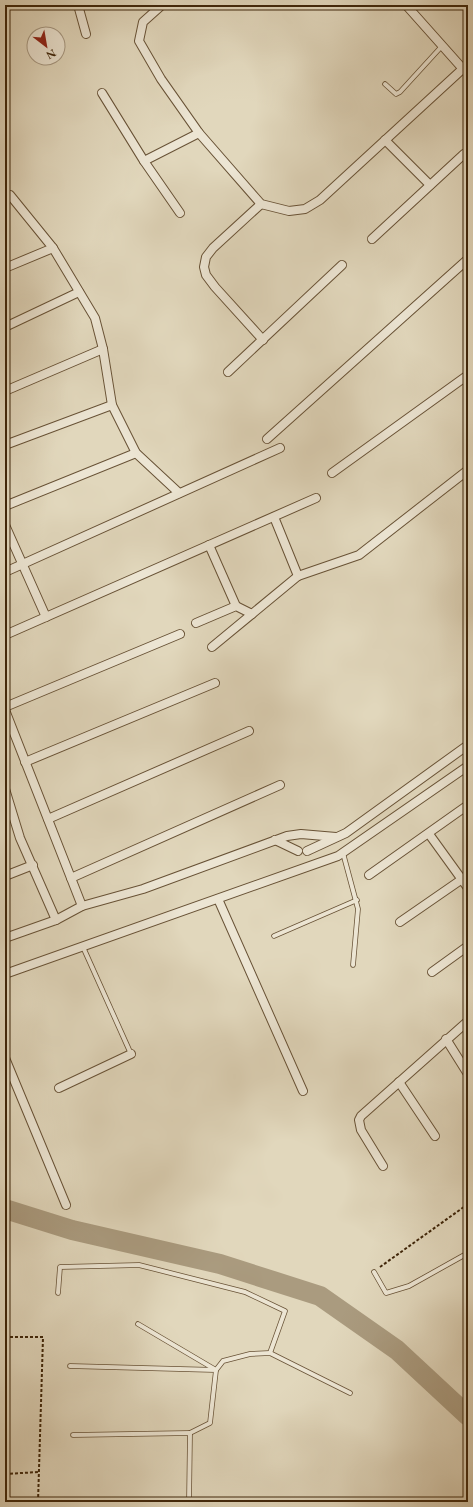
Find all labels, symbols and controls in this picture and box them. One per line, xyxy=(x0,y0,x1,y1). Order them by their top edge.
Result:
north arrow xyxy=(26,26,66,66)
text: N xyxy=(44,46,59,63)

